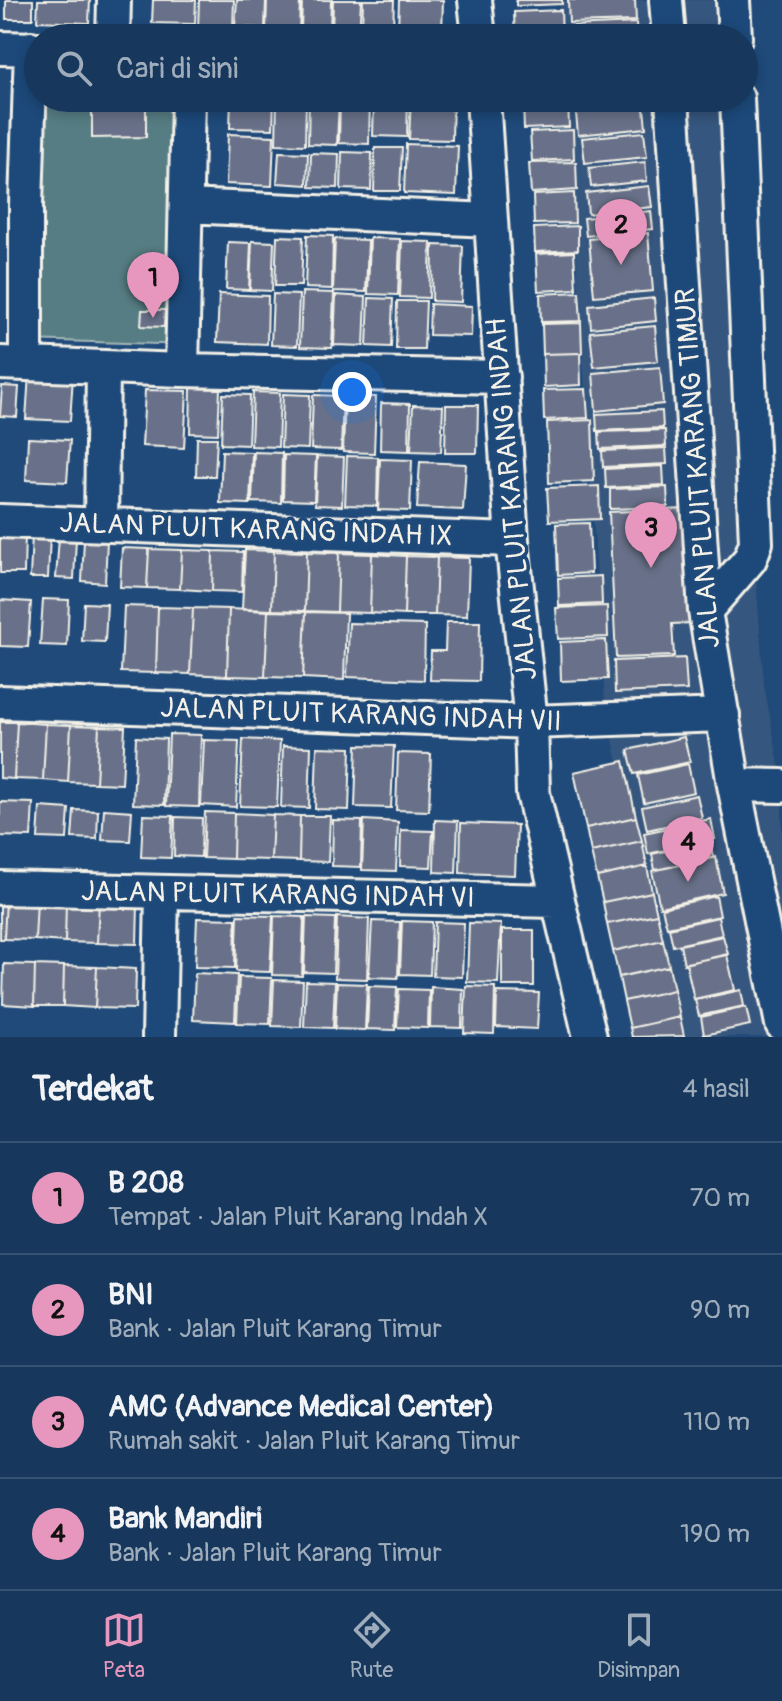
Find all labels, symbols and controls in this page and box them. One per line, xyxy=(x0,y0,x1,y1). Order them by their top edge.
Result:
search box xyxy=(24,24,758,112)
icon: search xyxy=(52,46,96,90)
text: Cari di sini xyxy=(116,50,238,87)
pin: 2 xyxy=(595,199,647,265)
pin: 1 xyxy=(127,252,179,318)
street label: JALAN PLUIT KARANG TIMUR xyxy=(668,287,728,649)
street label: JALAN PLUIT KARANG INDAH xyxy=(479,317,545,681)
your location xyxy=(332,372,372,412)
pin: 3 xyxy=(625,502,677,568)
street label: JALAN PLUIT KARANG INDAH IX xyxy=(59,506,453,554)
street label: JALAN PLUIT KARANG INDAH VII xyxy=(160,690,562,740)
pin: 4 xyxy=(662,816,714,882)
street label: JALAN PLUIT KARANG INDAH VI xyxy=(81,874,475,916)
text: Terdekat xyxy=(32,1068,153,1111)
text: 4 hasil xyxy=(683,1073,750,1105)
text: B 208 xyxy=(108,1164,184,1201)
text: 1 xyxy=(53,1182,63,1214)
text: 70 m xyxy=(690,1182,750,1214)
text: Tempat · Jalan Pluit Karang Indah X xyxy=(108,1201,488,1233)
text: BNI xyxy=(108,1276,154,1313)
text: 2 xyxy=(51,1294,65,1326)
text: 90 m xyxy=(690,1294,750,1326)
text: Bank · Jalan Pluit Karang Timur xyxy=(108,1313,442,1345)
text: AMC (Advance Medical Center) xyxy=(108,1388,495,1425)
text: 3 xyxy=(51,1406,65,1438)
text: 110 m xyxy=(683,1406,750,1438)
text: Rumah sakit · Jalan Pluit Karang Timur xyxy=(108,1425,520,1457)
text: Bank Mandiri xyxy=(108,1500,262,1537)
text: 4 xyxy=(50,1518,66,1550)
text: 190 m xyxy=(680,1518,750,1550)
text: Bank · Jalan Pluit Karang Timur xyxy=(108,1537,442,1569)
tab: Peta xyxy=(102,1608,146,1684)
tab: Rute xyxy=(350,1608,394,1684)
tab: Disimpan xyxy=(597,1608,680,1684)

